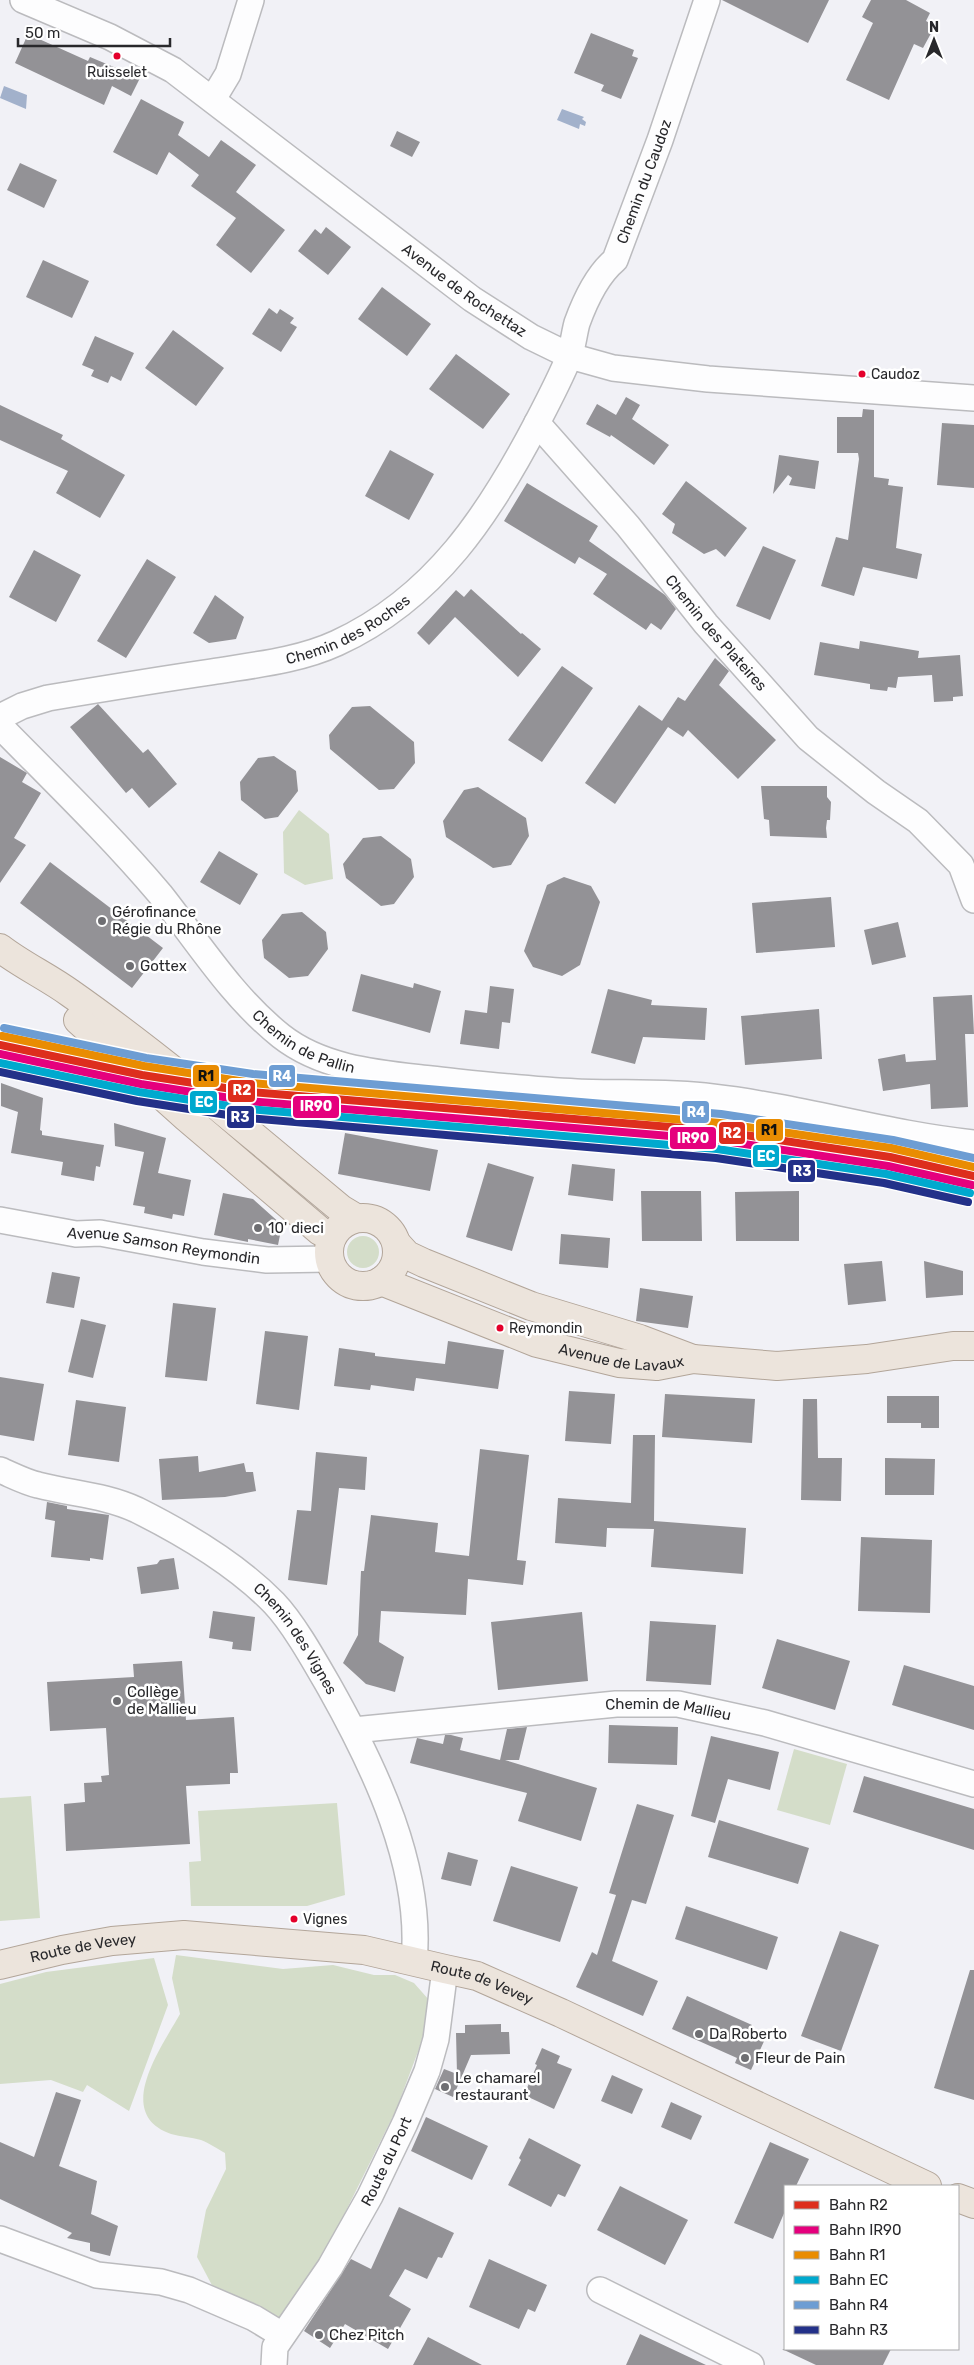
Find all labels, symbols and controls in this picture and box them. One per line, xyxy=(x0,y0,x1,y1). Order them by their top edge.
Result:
scale bar xyxy=(18,15,170,47)
north arrow xyxy=(909,15,959,65)
text: N xyxy=(929,19,939,36)
text: 50 m xyxy=(25,24,60,42)
marker: Ruisselet xyxy=(112,51,122,61)
place label: Ruisselet xyxy=(87,64,147,81)
street label: Chemin du Caudoz xyxy=(613,117,675,246)
street label: Avenue de Rochettaz xyxy=(398,240,530,341)
place label: Caudoz xyxy=(871,366,920,383)
marker: Caudoz xyxy=(857,369,867,379)
street label: Chemin des Plateires xyxy=(661,571,771,695)
street label: Chemin des Roches xyxy=(284,591,414,668)
place label: Gérofinance Régie du Rhône xyxy=(112,903,221,938)
marker: Gérofinance Régie du Rhône xyxy=(96,915,108,927)
place label: Gottex xyxy=(140,957,187,975)
marker: Gottex xyxy=(124,960,136,972)
street label: Chemin de Pallin xyxy=(249,1006,357,1077)
line badge: R1 xyxy=(192,1064,220,1088)
line badge: R4 xyxy=(268,1064,296,1088)
text: R1 xyxy=(198,1068,214,1085)
text: R4 xyxy=(272,1068,292,1085)
line badge: R2 xyxy=(227,1079,256,1103)
text: R2 xyxy=(233,1082,251,1099)
line badge: EC xyxy=(189,1090,218,1114)
text: EC xyxy=(195,1094,214,1111)
line badge: IR90 xyxy=(292,1095,340,1119)
text: IR90 xyxy=(300,1098,332,1115)
line badge: R4 xyxy=(681,1100,710,1124)
text: R4 xyxy=(686,1104,706,1121)
line badge: R3 xyxy=(226,1105,255,1129)
text: R3 xyxy=(231,1109,249,1126)
line badge: R1 xyxy=(755,1118,784,1142)
line badge: R2 xyxy=(718,1121,746,1145)
text: R1 xyxy=(761,1122,777,1139)
text: R2 xyxy=(723,1125,741,1142)
line badge: IR90 xyxy=(669,1126,717,1150)
text: IR90 xyxy=(677,1130,709,1147)
line badge: EC xyxy=(752,1144,780,1168)
text: EC xyxy=(757,1148,776,1165)
line badge: R3 xyxy=(787,1159,816,1183)
text: R3 xyxy=(793,1163,811,1180)
place label: 10' dieci xyxy=(268,1219,324,1237)
marker: 10' dieci xyxy=(252,1222,264,1234)
street label: Avenue Samson Reymondin xyxy=(66,1224,261,1268)
place label: Reymondin xyxy=(509,1320,583,1337)
marker: Reymondin xyxy=(495,1323,505,1333)
street label: Avenue de Lavaux xyxy=(557,1340,685,1375)
street label: Chemin des Vignes xyxy=(250,1579,341,1698)
place label: Collège de Mallieu xyxy=(127,1683,197,1718)
marker: Collège de Mallieu xyxy=(111,1695,123,1707)
street label: Chemin de Mallieu xyxy=(604,1695,733,1724)
place label: Vignes xyxy=(303,1911,347,1928)
marker: Vignes xyxy=(289,1914,299,1924)
street label: Route de Vevey xyxy=(28,1930,137,1966)
street label: Route de Vevey xyxy=(429,1957,536,2009)
place label: Da Roberto xyxy=(709,2025,787,2043)
marker: Da Roberto xyxy=(693,2028,705,2040)
place label: Fleur de Pain xyxy=(755,2049,845,2067)
marker: Fleur de Pain xyxy=(739,2052,751,2064)
place label: Le chamarel restaurant xyxy=(455,2069,540,2104)
marker: Le chamarel restaurant xyxy=(439,2081,451,2093)
street label: Route du Port xyxy=(357,2114,416,2209)
legend xyxy=(784,2185,959,2350)
text: Bahn R2 xyxy=(829,2196,888,2214)
text: Bahn IR90 xyxy=(829,2221,902,2239)
text: Bahn R1 xyxy=(829,2246,885,2264)
text: Bahn EC xyxy=(829,2271,888,2289)
text: Bahn R4 xyxy=(829,2296,888,2314)
text: Bahn R3 xyxy=(829,2321,888,2339)
place label: Chez Pitch xyxy=(329,2326,404,2344)
marker: Chez Pitch xyxy=(313,2329,325,2341)

